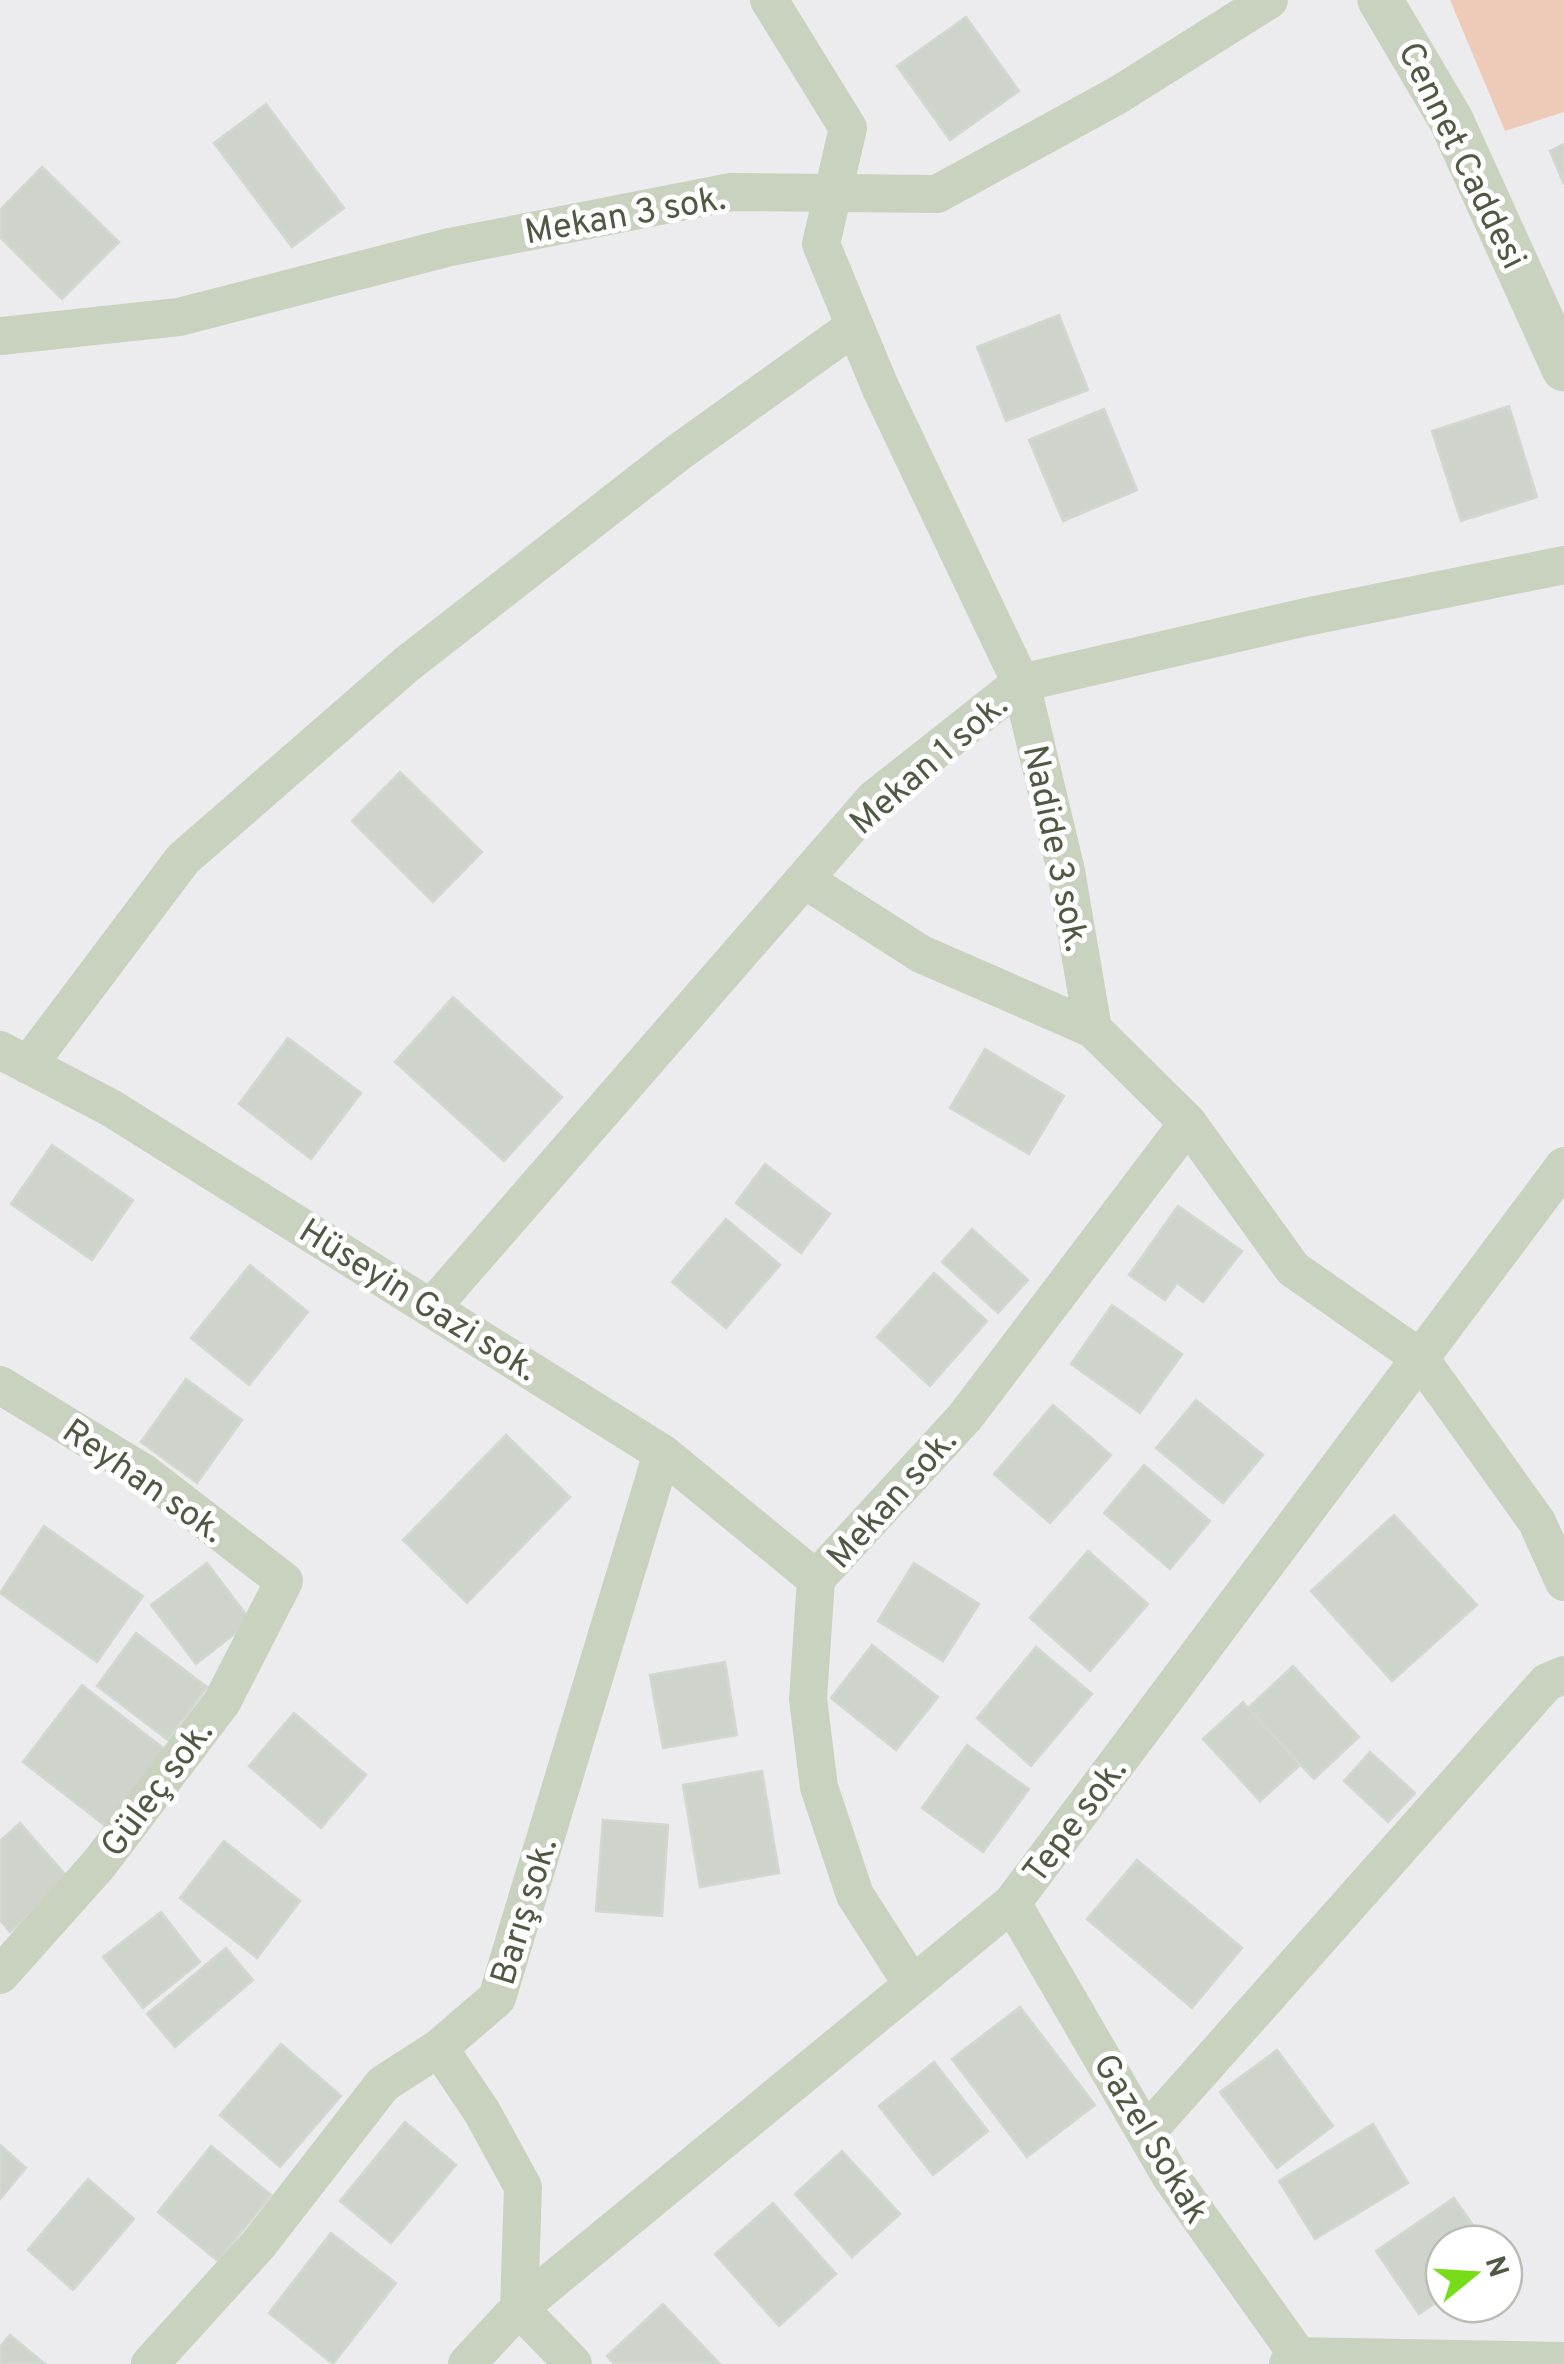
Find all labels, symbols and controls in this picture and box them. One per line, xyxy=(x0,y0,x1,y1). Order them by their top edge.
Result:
street label: Cennet Caddesi xyxy=(1386,36,1534,277)
street label: Mekan 3 sok. xyxy=(522,178,729,256)
street label: Mekan 1 sok. xyxy=(842,685,1018,846)
street label: Nadide 3 sok. xyxy=(1011,742,1097,956)
street label: Hüseyin Gazi sok. xyxy=(290,1210,545,1393)
street label: Reyhan sok. xyxy=(53,1411,232,1554)
street label: Mekan sok. xyxy=(819,1421,968,1579)
street label: Güleç sok. xyxy=(93,1713,224,1867)
street label: Tepe sok. xyxy=(1015,1750,1138,1893)
street label: Barış sok. xyxy=(483,1833,569,1991)
street label: Gazel Sokak xyxy=(1081,2047,1217,2233)
north arrow xyxy=(1424,2224,1524,2324)
text: N xyxy=(1475,2252,1515,2282)

